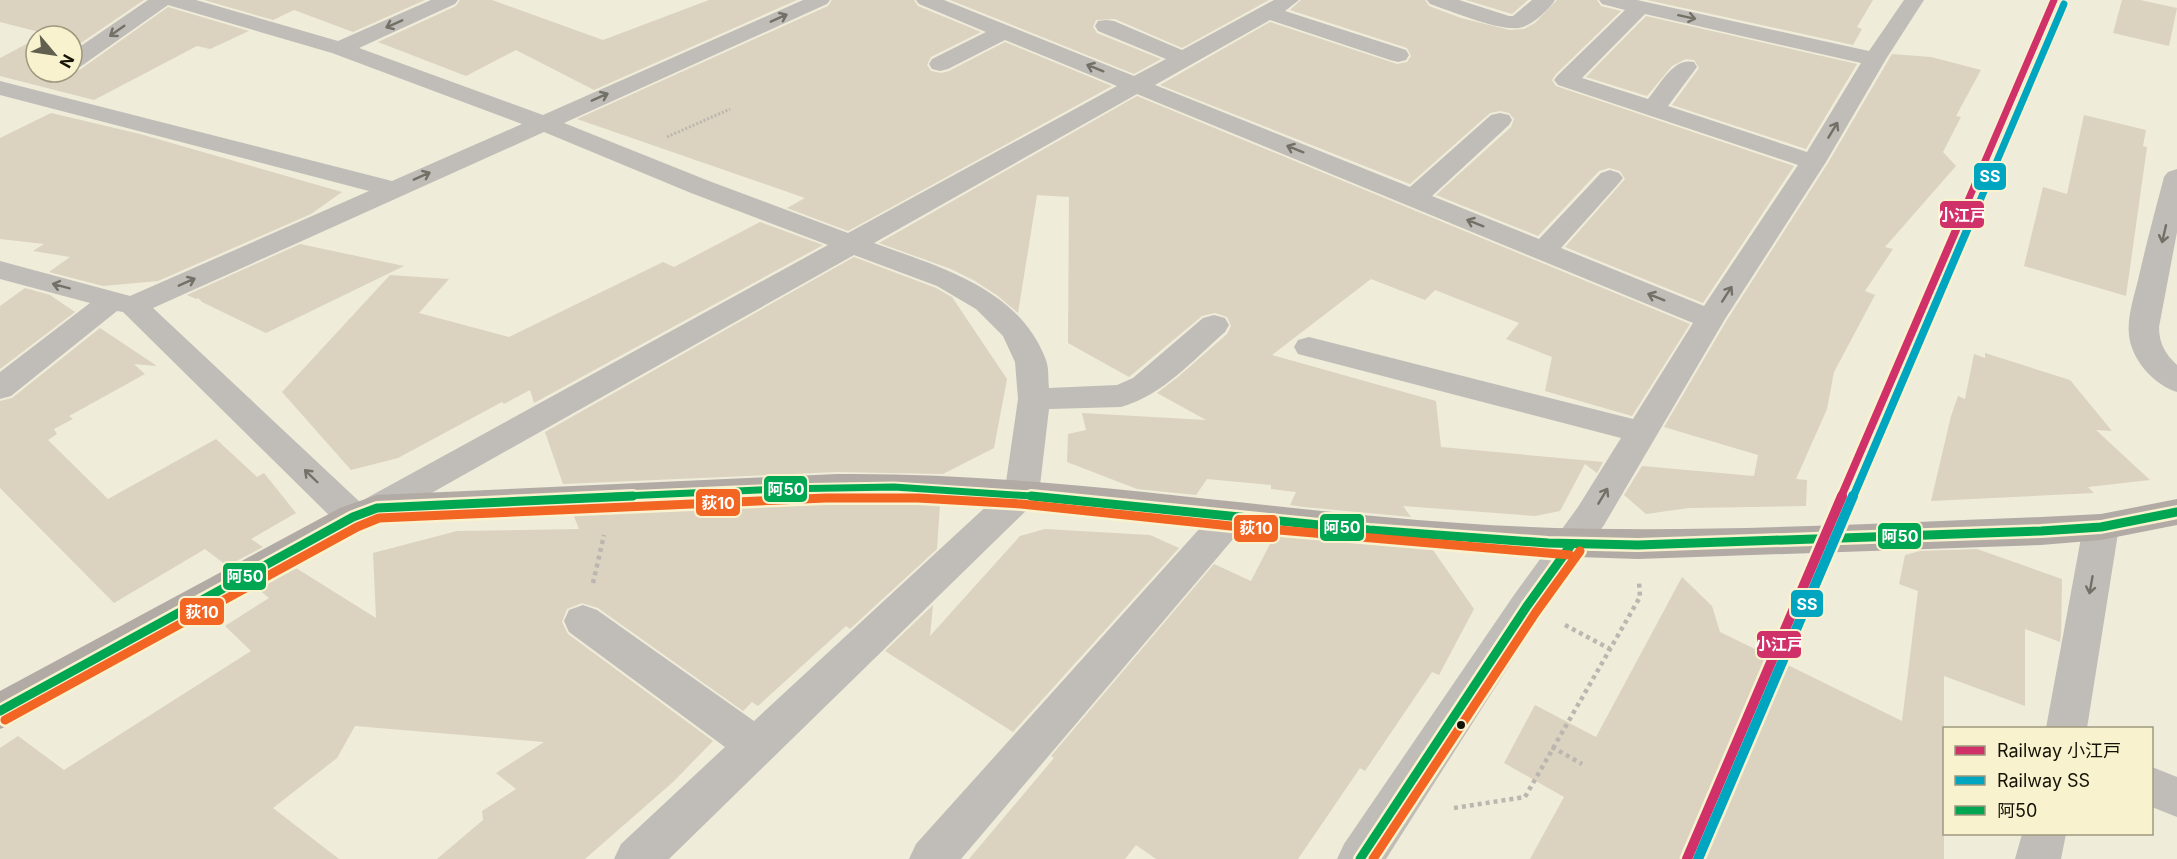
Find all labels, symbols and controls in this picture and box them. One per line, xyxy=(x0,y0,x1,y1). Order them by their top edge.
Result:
one-way arrow xyxy=(769,12,787,24)
one-way arrow xyxy=(1677,12,1696,24)
one-way arrow xyxy=(386,19,404,30)
north arrow xyxy=(24,24,84,84)
one-way arrow xyxy=(109,25,125,37)
text: N xyxy=(55,51,79,71)
one-way arrow xyxy=(1086,62,1104,73)
one-way arrow xyxy=(591,91,609,103)
one-way arrow xyxy=(1827,122,1839,139)
one-way arrow xyxy=(1286,143,1305,154)
line badge: SS xyxy=(1973,162,2007,191)
text: SS xyxy=(1980,166,2000,186)
one-way arrow xyxy=(412,170,431,181)
line badge: 小江戸 xyxy=(1939,200,1985,229)
text: 小江戸 xyxy=(1938,205,1986,225)
one-way arrow xyxy=(1467,217,1485,228)
one-way arrow xyxy=(2158,224,2169,243)
one-way arrow xyxy=(177,276,195,287)
one-way arrow xyxy=(52,280,71,291)
one-way arrow xyxy=(1720,285,1733,302)
one-way arrow xyxy=(1647,291,1666,302)
one-way arrow xyxy=(304,469,319,483)
line badge: 阿50 xyxy=(763,475,808,503)
text: 阿50 xyxy=(767,479,805,499)
line badge: 荻10 xyxy=(695,488,741,517)
one-way arrow xyxy=(1597,488,1609,505)
text: 荻10 xyxy=(701,493,735,513)
line badge: 阿50 xyxy=(1319,513,1365,542)
line badge: 荻10 xyxy=(1233,514,1279,543)
text: 阿50 xyxy=(1323,517,1361,537)
text: 荻10 xyxy=(1239,518,1273,538)
line badge: 阿50 xyxy=(1877,522,1922,550)
text: 阿50 xyxy=(1881,526,1919,546)
line badge: 阿50 xyxy=(222,562,267,591)
text: 阿50 xyxy=(226,566,264,586)
one-way arrow xyxy=(2085,575,2096,594)
line badge: SS xyxy=(1790,589,1824,618)
text: SS xyxy=(1797,594,1817,614)
line badge: 荻10 xyxy=(179,597,225,626)
text: 荻10 xyxy=(185,602,219,622)
line badge: 小江戸 xyxy=(1756,630,1802,659)
text: 小江戸 xyxy=(1755,634,1803,654)
unlabelled marker xyxy=(1455,719,1467,731)
legend xyxy=(1943,727,2153,835)
text: Railway 小江戸 xyxy=(1997,740,2121,761)
text: Railway SS xyxy=(1997,770,2090,791)
text: 阿50 xyxy=(1997,800,2037,821)

